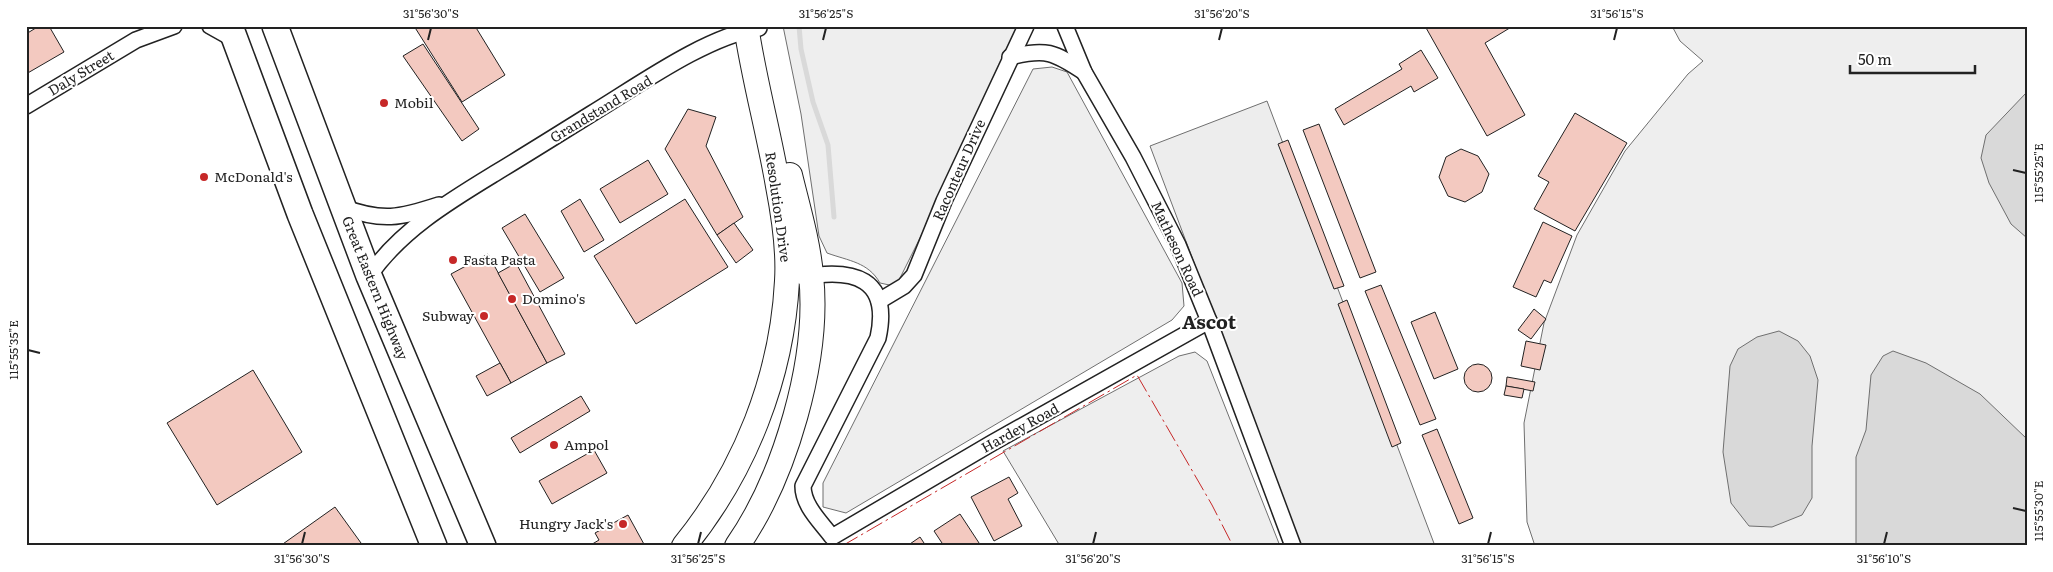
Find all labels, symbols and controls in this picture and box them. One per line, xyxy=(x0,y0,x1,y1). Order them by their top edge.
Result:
text: 31°56'30"S xyxy=(403,4,459,22)
text: 31°56'25"S xyxy=(799,4,853,22)
text: 31°56'20"S xyxy=(1194,4,1250,22)
text: 31°56'15"S xyxy=(1590,4,1644,22)
scale bar xyxy=(1850,42,1976,74)
street label: Daly Street xyxy=(44,44,117,100)
text: 50 m xyxy=(1858,47,1892,70)
street label: Grandstand Road xyxy=(546,69,656,147)
place label: Mobil xyxy=(394,92,434,112)
marker: Mobil xyxy=(378,97,390,109)
street label: Raconteur Drive xyxy=(927,116,989,223)
text: 115°55'25"E xyxy=(2029,143,2047,203)
street label: Resolution Drive xyxy=(761,150,797,263)
place label: McDonald's xyxy=(214,166,293,186)
marker: McDonald's xyxy=(198,171,210,183)
street label: Matheson Road xyxy=(1147,198,1209,300)
street label: Great Eastern Highway xyxy=(338,213,414,363)
place label: Fasta Pasta xyxy=(463,249,536,269)
marker: Fasta Pasta xyxy=(447,254,459,266)
place label: Domino's xyxy=(522,288,585,308)
marker: Domino's xyxy=(506,293,518,305)
place label: Subway xyxy=(422,305,475,325)
district label: Ascot xyxy=(1182,307,1237,335)
marker: Subway xyxy=(478,310,490,322)
text: 115°55'35"E xyxy=(4,320,22,380)
street label: Hardey Road xyxy=(977,397,1062,457)
place label: Ampol xyxy=(564,434,609,454)
marker: Ampol xyxy=(548,439,560,451)
text: 115°55'30"E xyxy=(2029,480,2047,541)
place label: Hungry Jack's xyxy=(519,513,613,533)
marker: Hungry Jack's xyxy=(617,518,629,530)
text: 31°56'30"S xyxy=(274,549,330,567)
text: 31°56'25"S xyxy=(671,549,725,567)
text: 31°56'20"S xyxy=(1065,549,1121,567)
text: 31°56'15"S xyxy=(1461,549,1515,567)
text: 31°56'10"S xyxy=(1857,549,1911,567)

